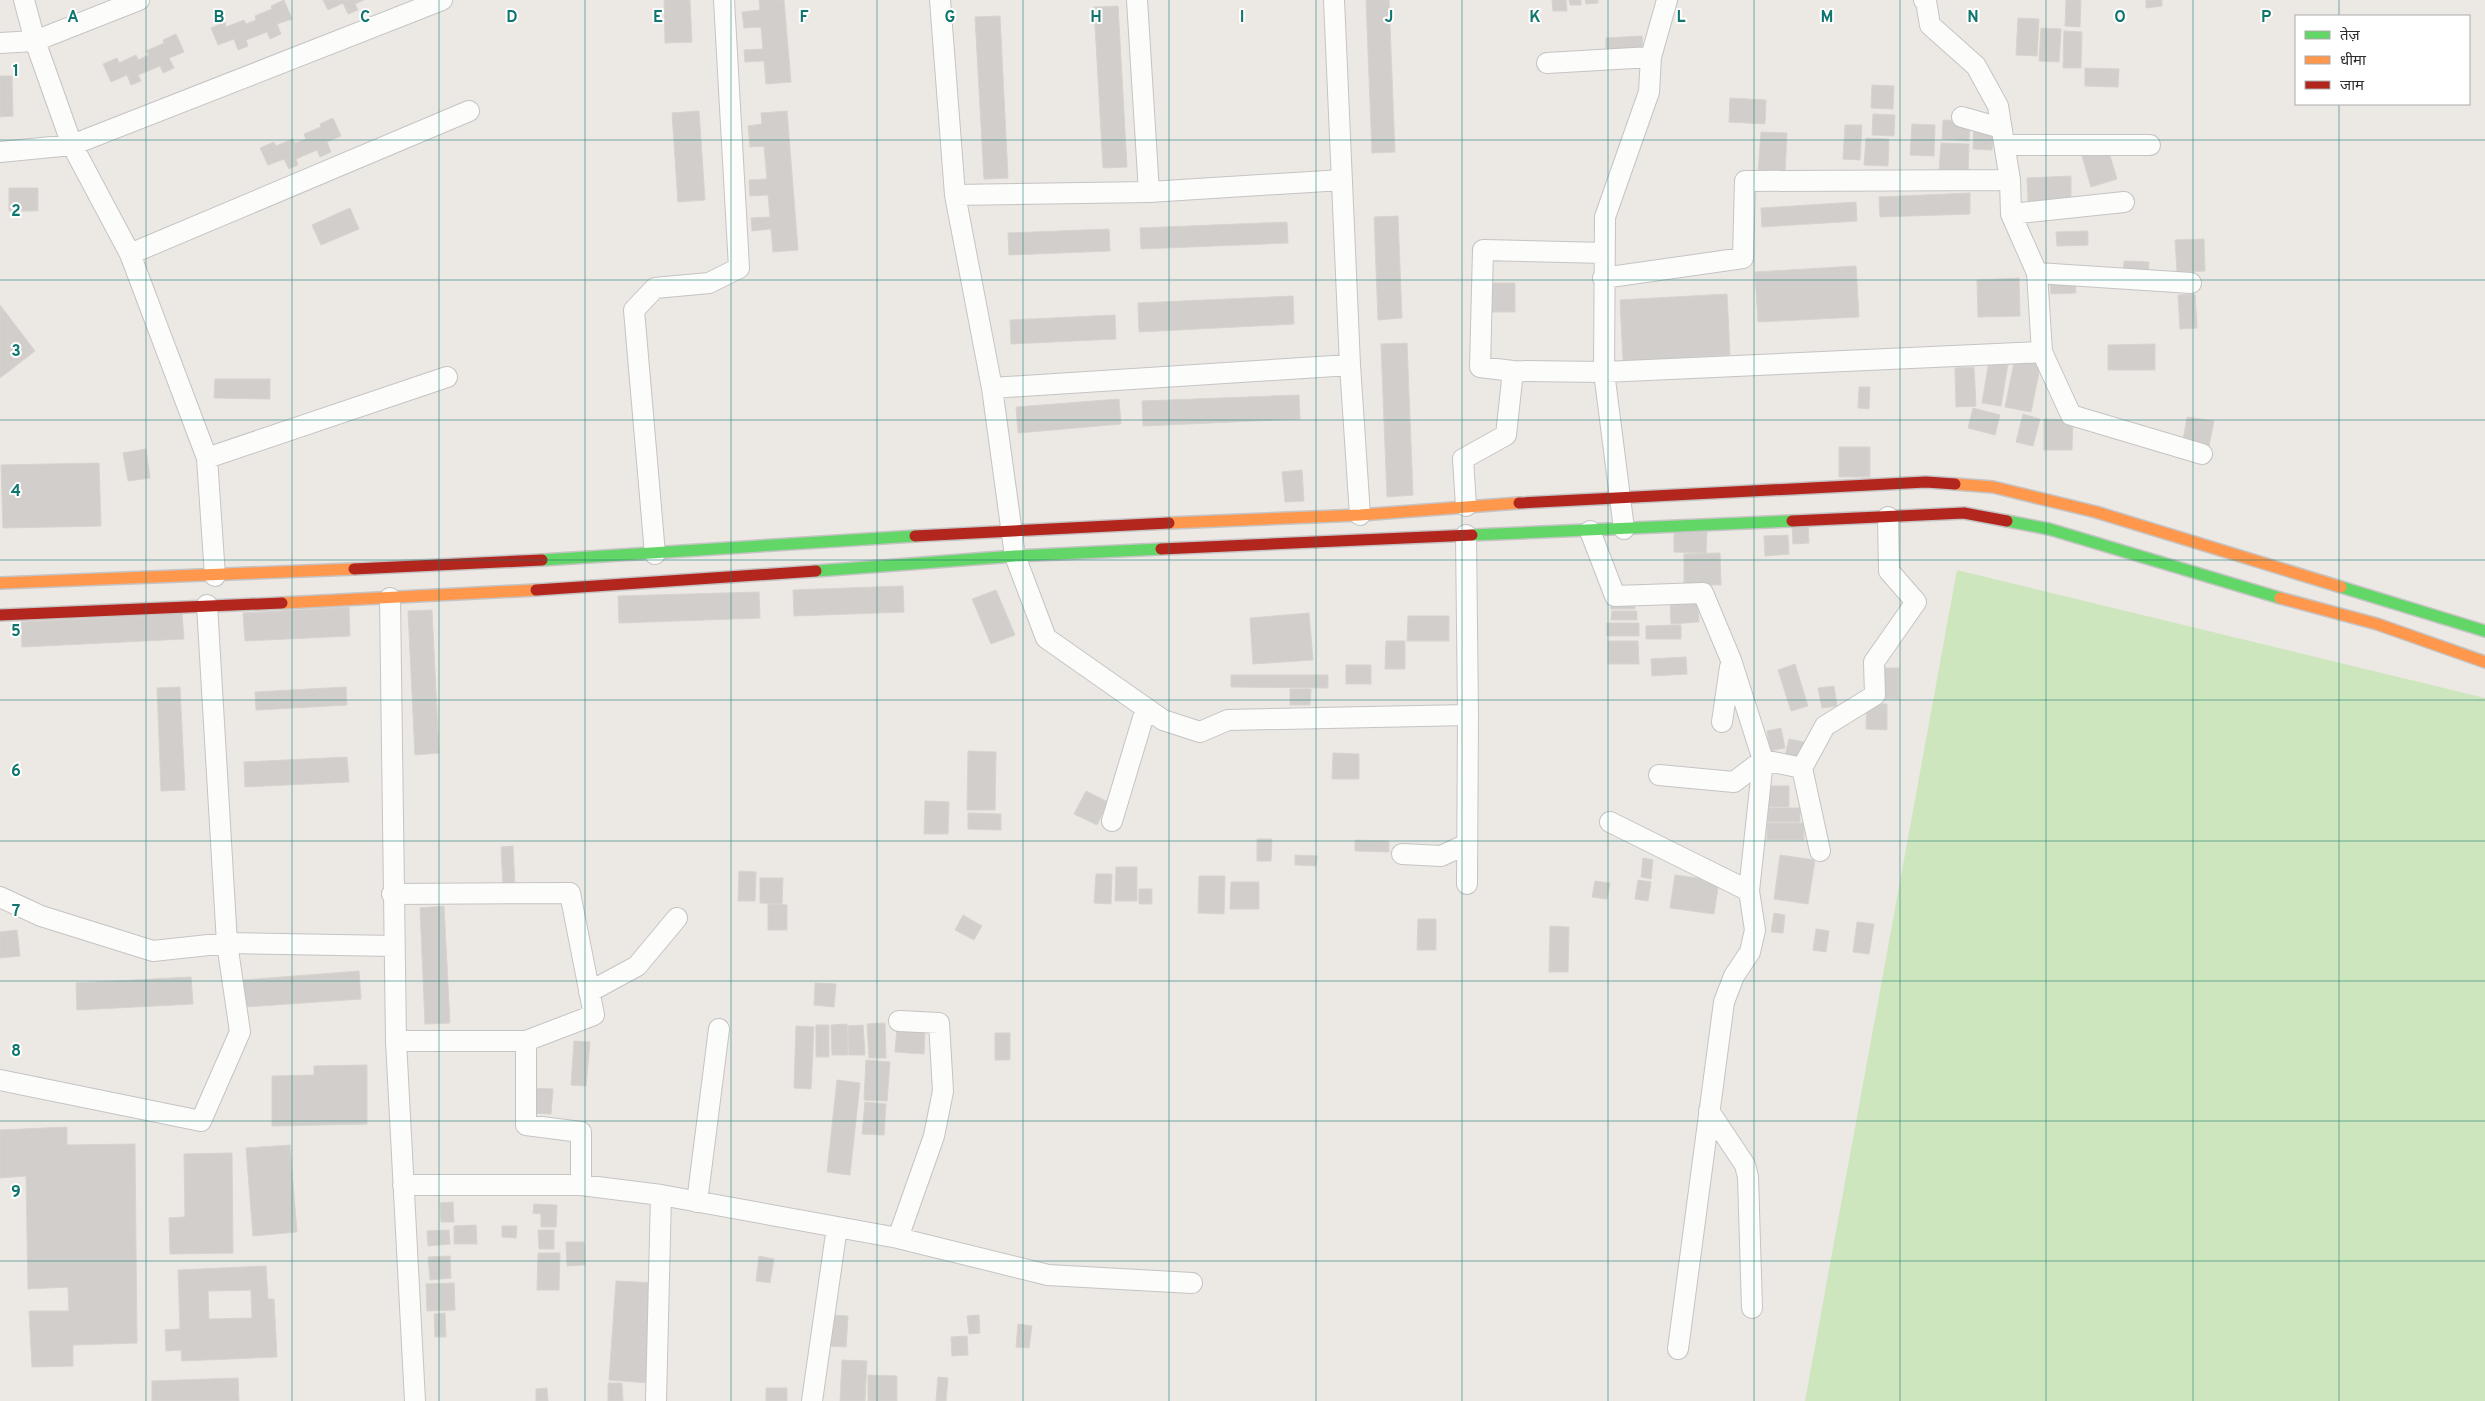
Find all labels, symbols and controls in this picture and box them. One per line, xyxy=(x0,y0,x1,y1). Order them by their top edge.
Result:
text: A xyxy=(67,8,79,28)
text: B xyxy=(213,8,225,28)
text: C xyxy=(360,8,370,28)
text: D xyxy=(506,8,518,28)
text: E xyxy=(653,8,663,28)
text: F xyxy=(799,8,809,28)
text: G xyxy=(945,8,955,28)
text: H xyxy=(1090,8,1102,28)
text: I xyxy=(1240,8,1244,28)
text: J xyxy=(1385,8,1393,28)
text: K xyxy=(1529,8,1541,28)
text: L xyxy=(1676,8,1686,28)
text: M xyxy=(1821,8,1833,28)
text: N xyxy=(1967,8,1979,28)
text: O xyxy=(2114,8,2126,28)
text: P xyxy=(2261,8,2271,28)
legend xyxy=(2295,15,2470,105)
text: तेज़ xyxy=(2340,26,2361,46)
text: धीमा xyxy=(2340,52,2367,71)
text: 1 xyxy=(13,62,19,82)
text: जाम xyxy=(2340,77,2365,96)
text: 2 xyxy=(11,202,21,222)
text: 3 xyxy=(11,342,21,362)
text: 4 xyxy=(11,482,21,502)
text: 5 xyxy=(11,622,21,642)
text: 6 xyxy=(11,762,21,782)
text: 7 xyxy=(12,902,20,922)
text: 8 xyxy=(11,1042,21,1062)
text: 9 xyxy=(11,1183,21,1203)

